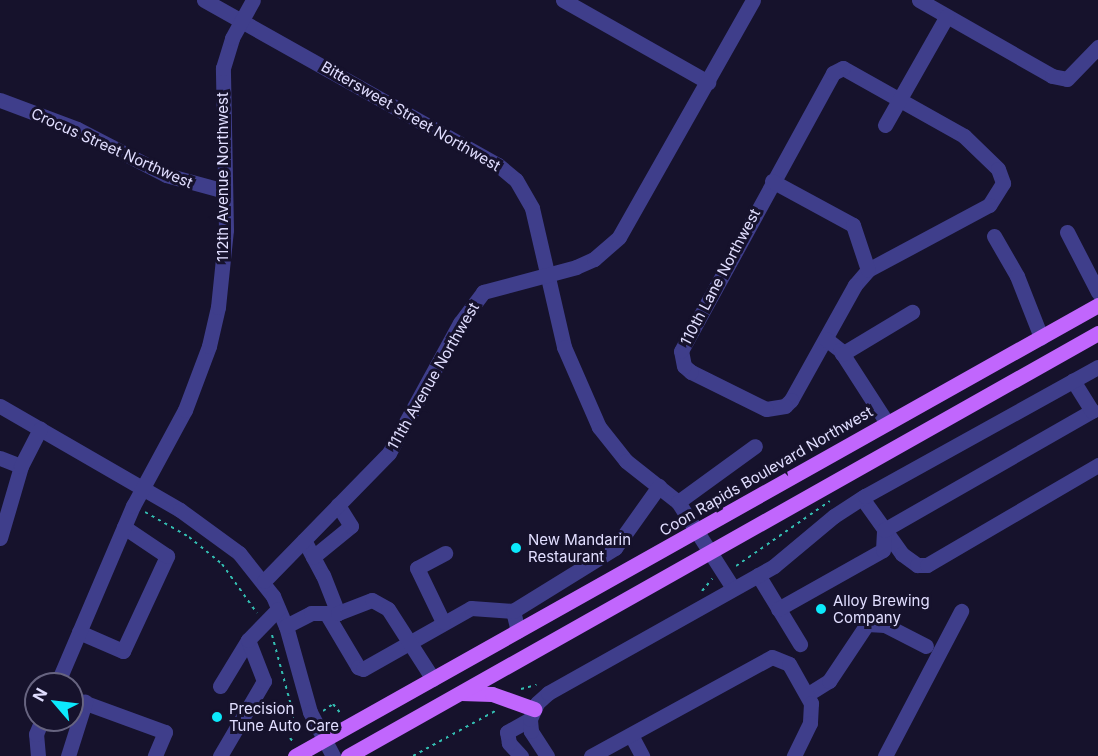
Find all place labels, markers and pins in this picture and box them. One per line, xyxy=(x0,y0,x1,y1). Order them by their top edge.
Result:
place label: New Mandarin Restaurant xyxy=(528,530,631,565)
marker: New Mandarin Restaurant xyxy=(509,541,523,555)
place label: Alloy Brewing Company xyxy=(833,591,930,626)
marker: Alloy Brewing Company xyxy=(814,602,828,616)
place label: Precision Tune Auto Care xyxy=(229,699,339,734)
marker: Precision Tune Auto Care xyxy=(210,710,224,724)

